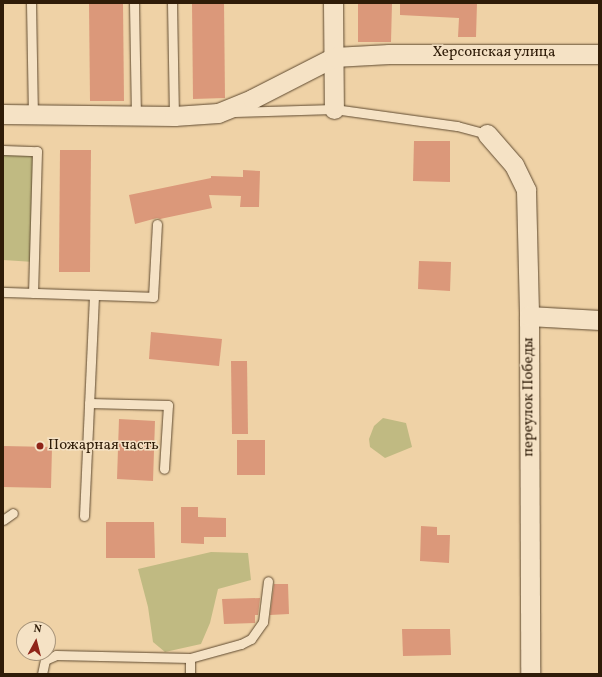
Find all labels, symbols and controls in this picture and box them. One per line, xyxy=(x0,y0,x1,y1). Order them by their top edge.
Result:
street label: Херсонская улица xyxy=(432,44,556,62)
street label: переулок Победы xyxy=(520,337,538,457)
place label: Пожарная часть xyxy=(48,437,159,455)
marker: Пожарная часть xyxy=(35,441,45,451)
north arrow xyxy=(16,621,56,661)
text: N xyxy=(33,622,42,638)

